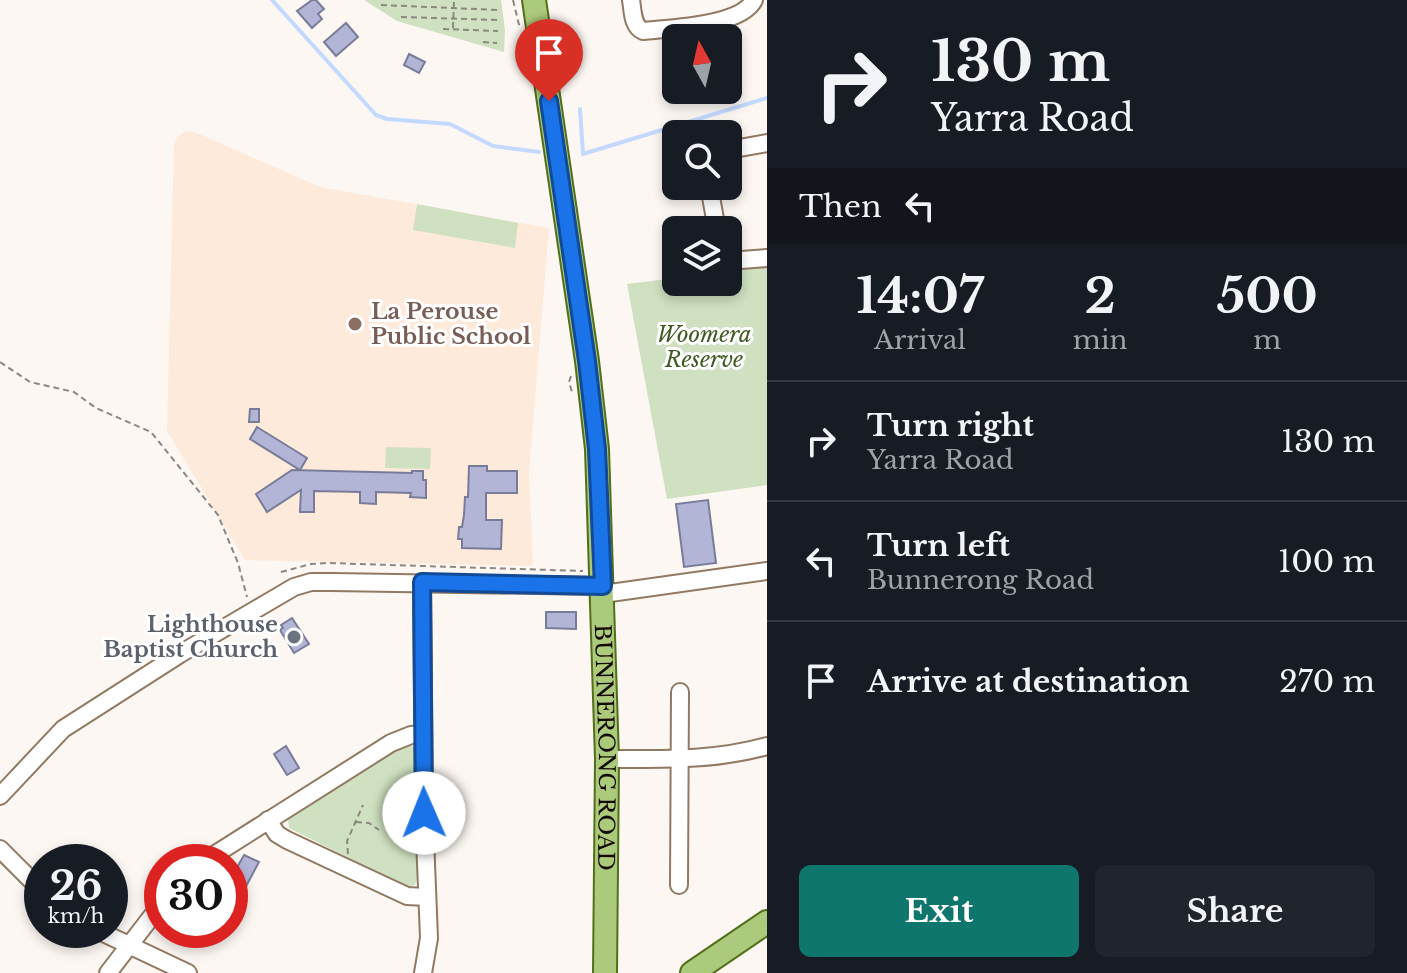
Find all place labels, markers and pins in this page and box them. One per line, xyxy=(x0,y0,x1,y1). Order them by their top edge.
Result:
pin xyxy=(515,19,583,101)
place label: La Perouse Public School xyxy=(371,298,531,350)
marker: La Perouse Public School xyxy=(346,315,364,333)
place label: Lighthouse Baptist Church xyxy=(103,611,278,663)
marker: Lighthouse Baptist Church xyxy=(285,628,303,646)

